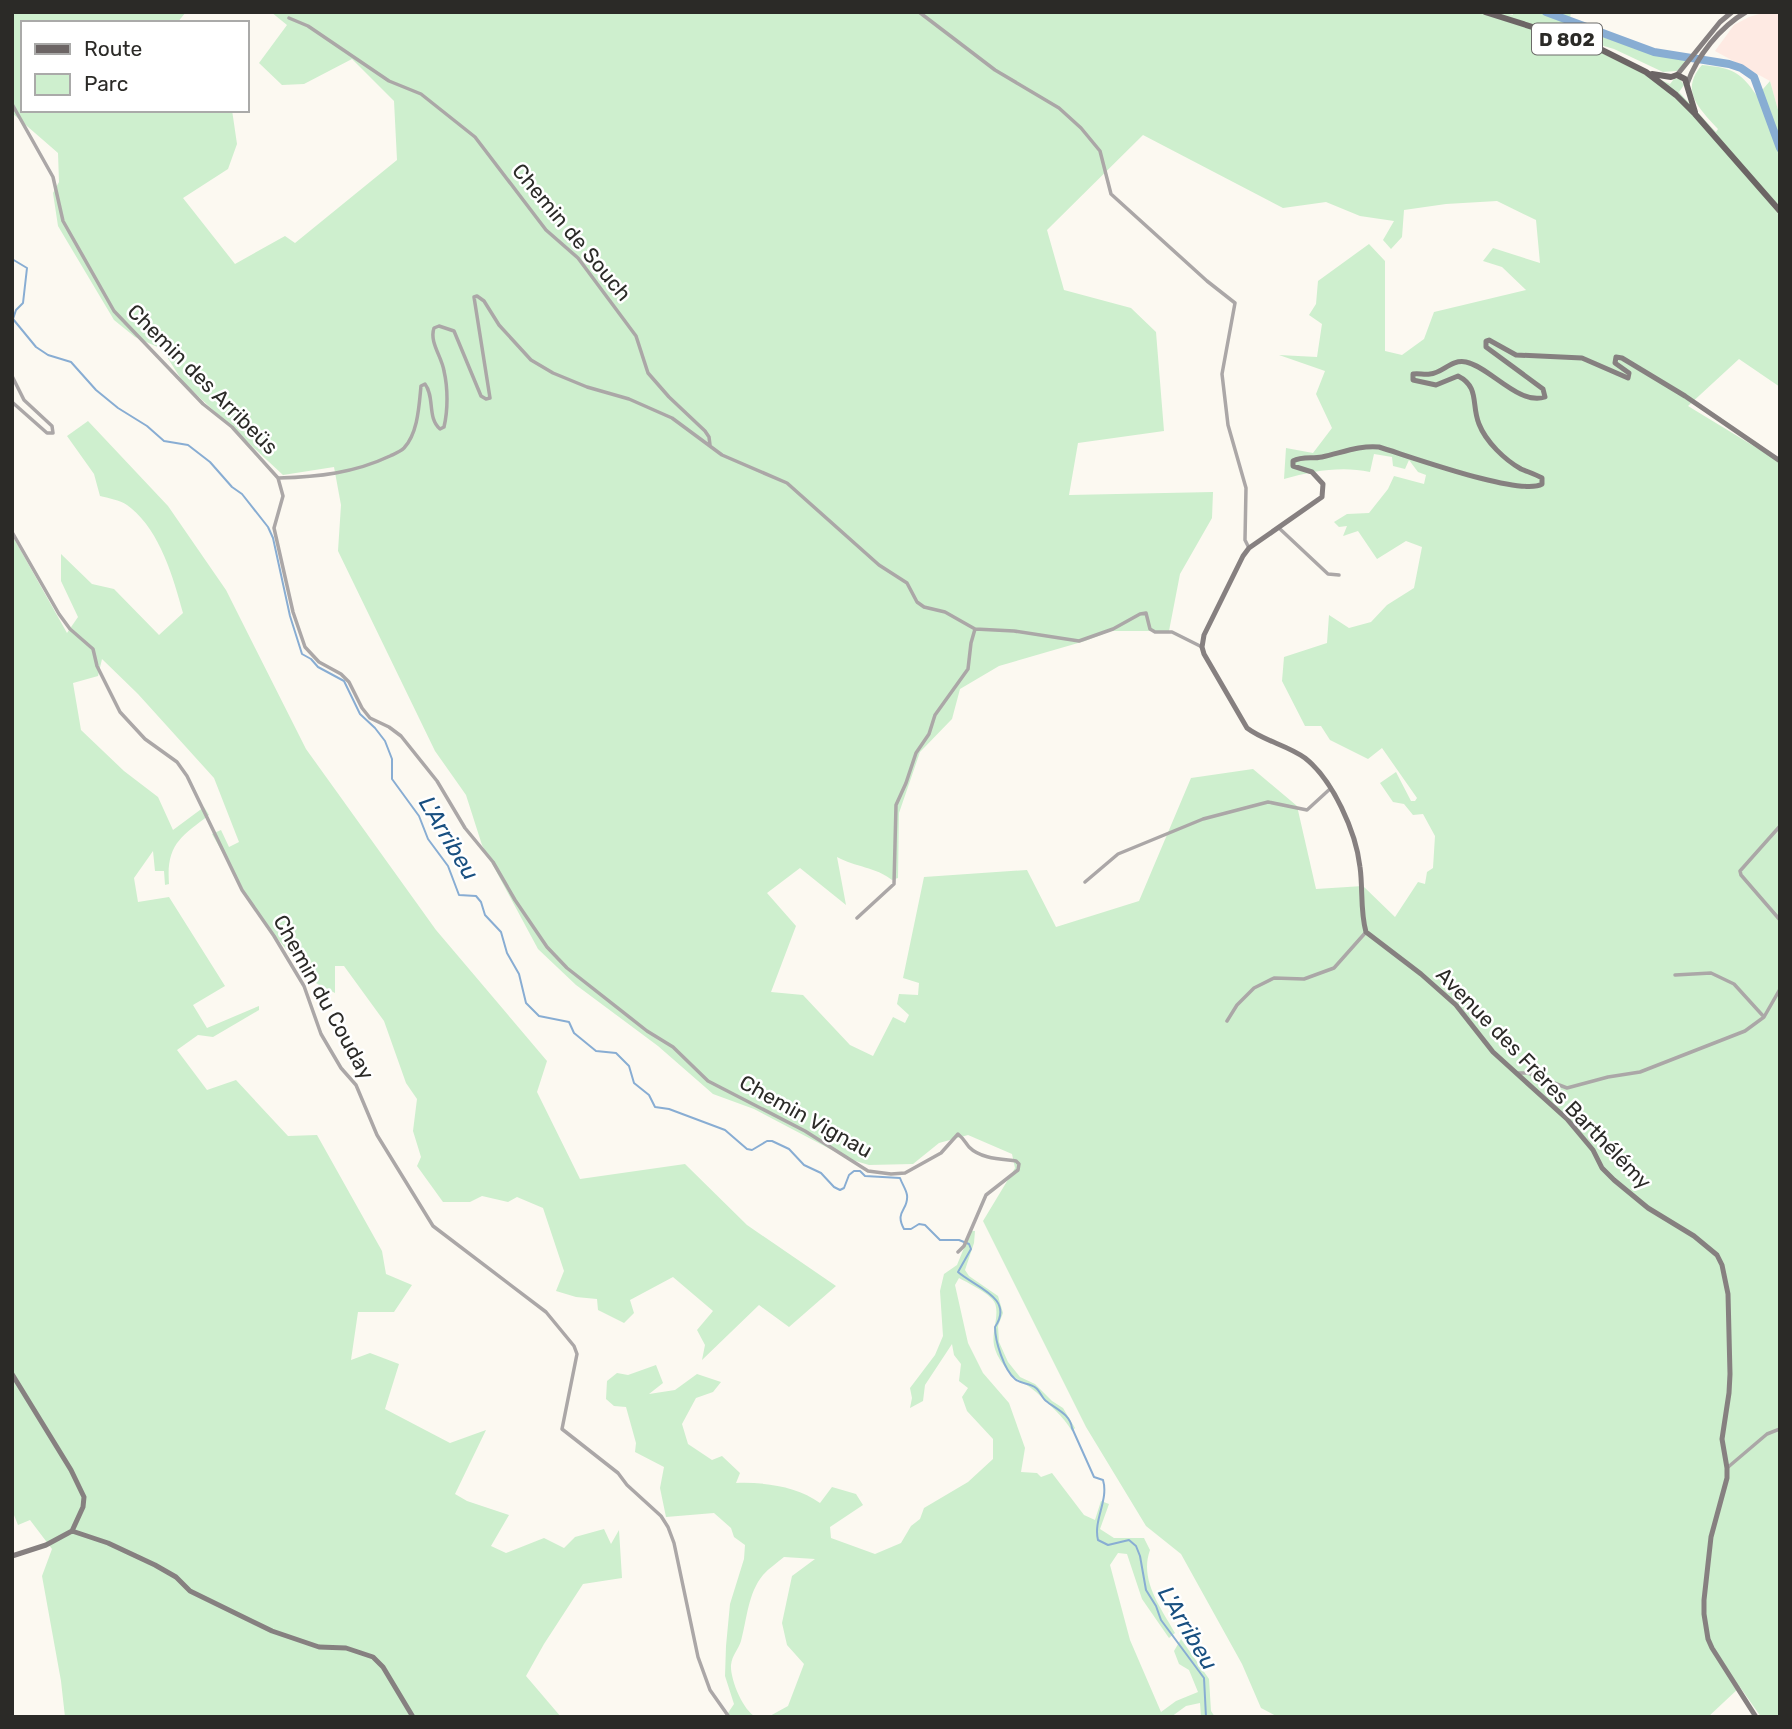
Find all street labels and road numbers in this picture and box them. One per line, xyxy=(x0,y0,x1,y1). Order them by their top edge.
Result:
road number: D 802 xyxy=(1532,23,1602,54)
street label: Chemin de Souch xyxy=(507,158,637,306)
street label: Chemin des Arribeüs xyxy=(123,299,283,459)
street label: Chemin du Couday xyxy=(268,910,380,1084)
street label: Avenue des Frères Barthélémy xyxy=(1431,962,1657,1194)
street label: Chemin Vignau xyxy=(735,1069,877,1163)

